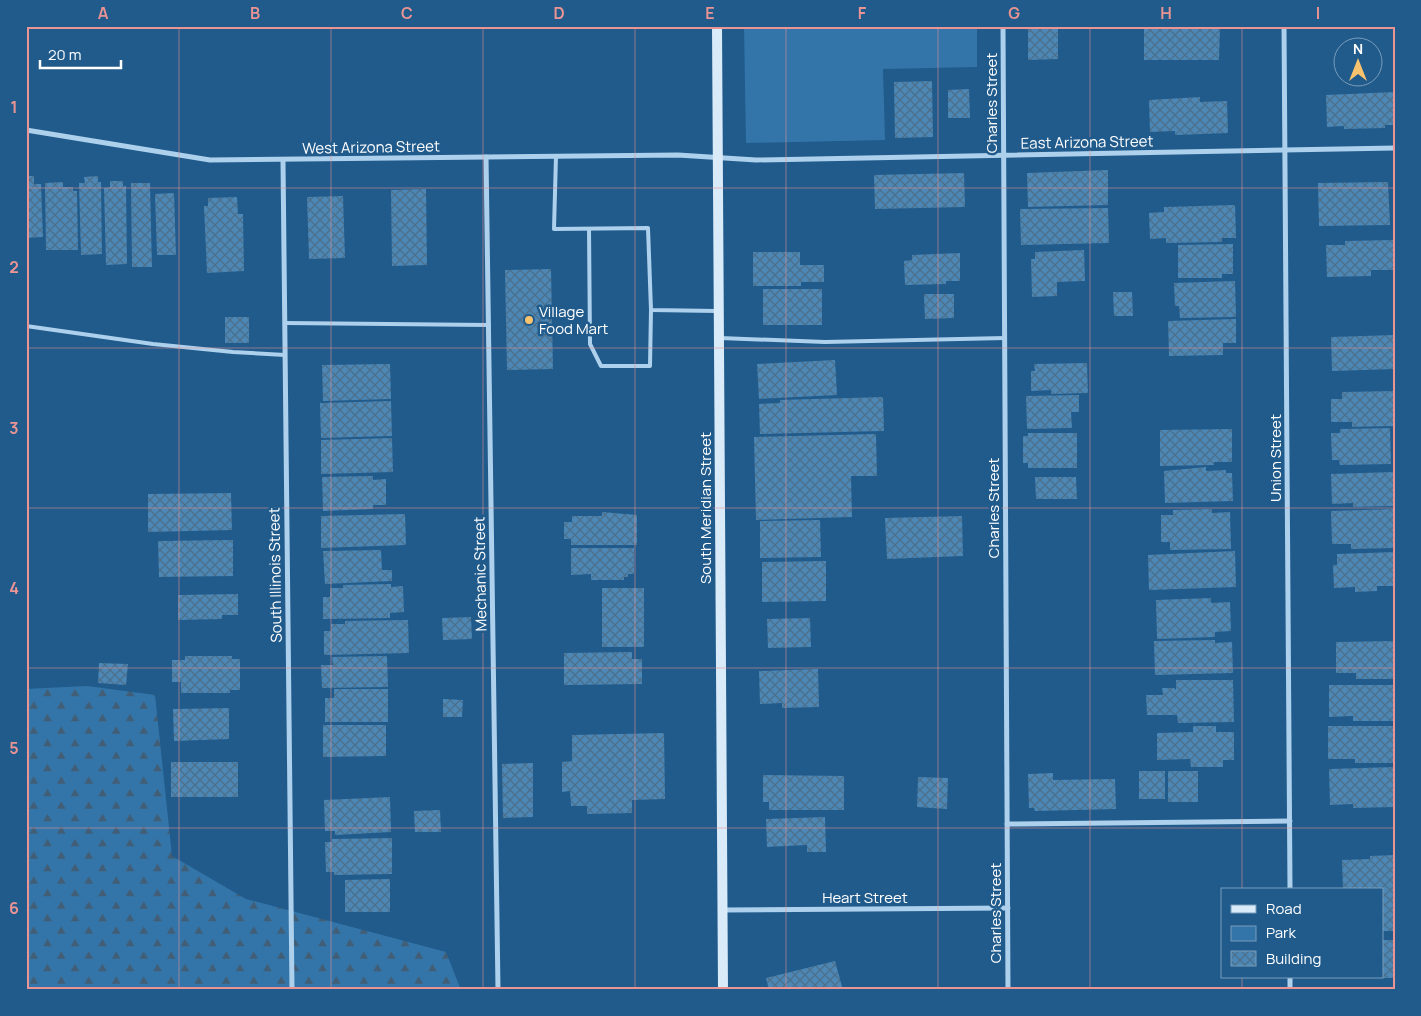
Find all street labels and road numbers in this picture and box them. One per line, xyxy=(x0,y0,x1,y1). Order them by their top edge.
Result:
street label: Charles Street xyxy=(981,53,1002,153)
street label: East Arizona Street xyxy=(1020,130,1154,154)
street label: West Arizona Street xyxy=(302,135,440,159)
street label: Union Street xyxy=(1265,414,1286,502)
street label: South Meridian Street xyxy=(695,432,716,584)
street label: Charles Street xyxy=(983,458,1004,558)
street label: South Illinois Street xyxy=(263,507,287,643)
street label: Mechanic Street xyxy=(469,516,491,632)
street label: Charles Street xyxy=(985,863,1006,963)
street label: Heart Street xyxy=(822,887,908,908)

